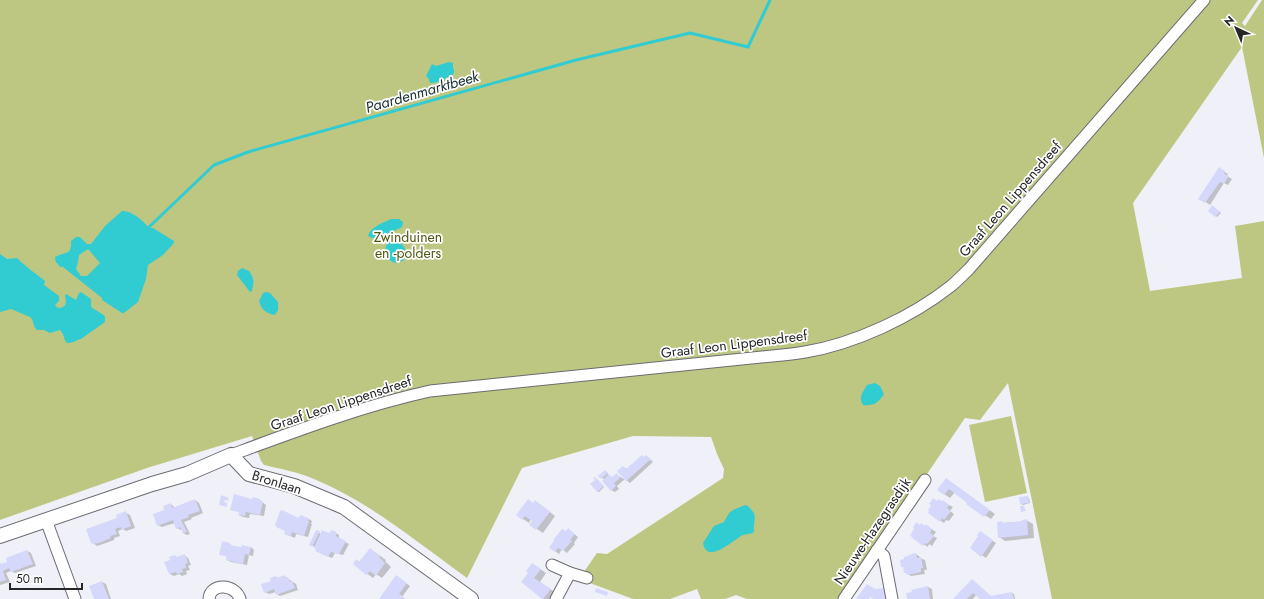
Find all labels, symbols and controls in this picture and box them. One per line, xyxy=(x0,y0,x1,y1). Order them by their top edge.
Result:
north arrow xyxy=(1216,8,1256,48)
text: N xyxy=(1220,12,1238,30)
water label: Paardenmarktbeek xyxy=(363,65,482,119)
street label: Graaf Leon Lippensdreef xyxy=(954,136,1066,261)
park label: Zwinduinen en -polders xyxy=(374,227,442,263)
street label: Graaf Leon Lippensdreef xyxy=(660,325,809,363)
street label: Graaf Leon Lippensdreef xyxy=(268,370,415,435)
street label: Bronlaan xyxy=(249,465,305,499)
street label: Nieuwe-Hazegrasdijk xyxy=(829,473,916,588)
scale bar xyxy=(10,565,82,591)
text: 50 m xyxy=(16,570,43,588)

